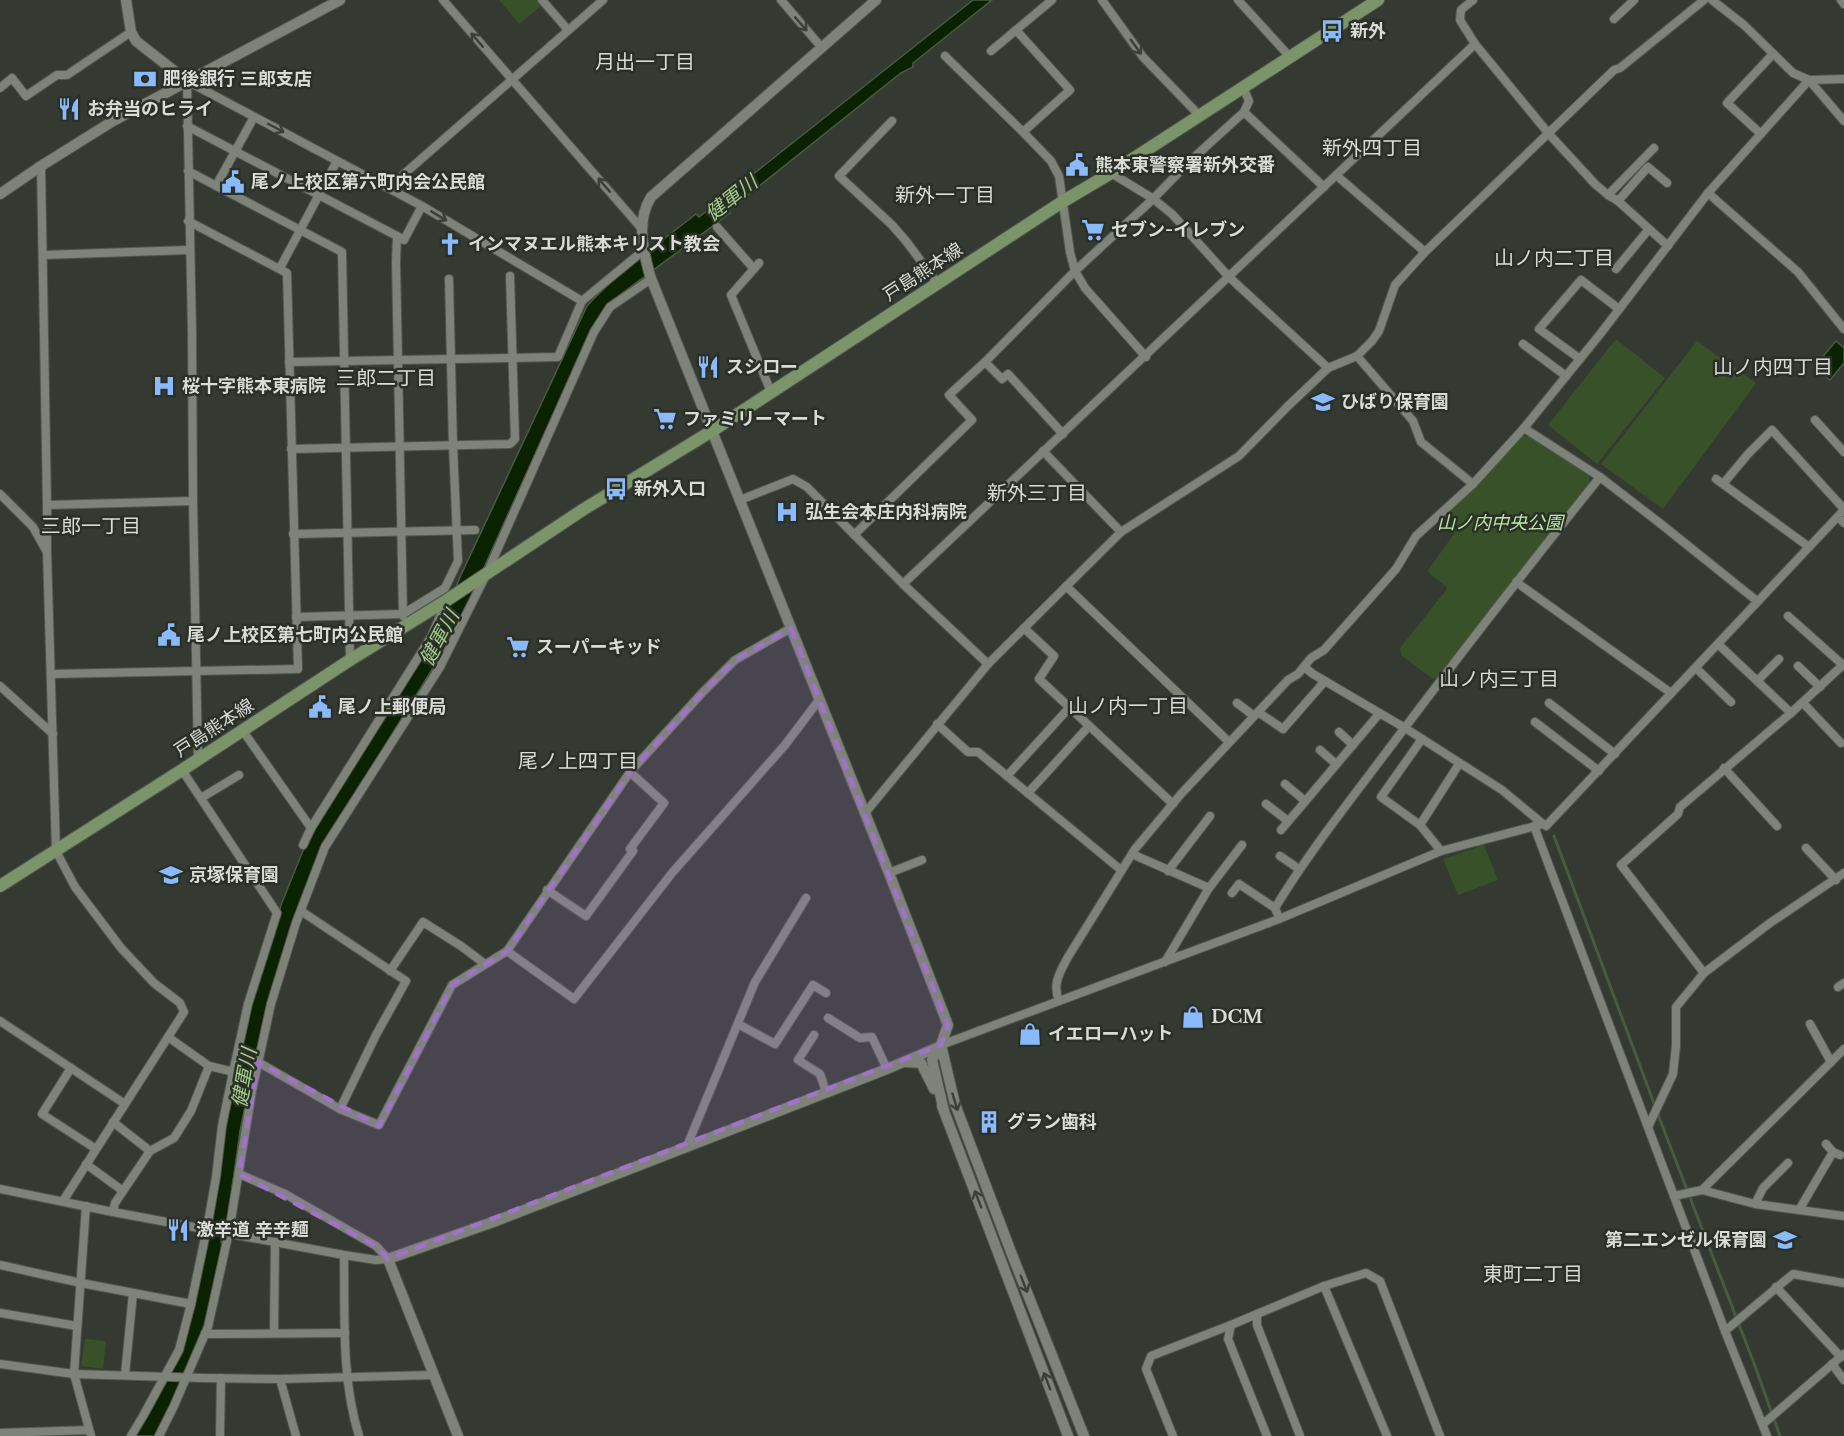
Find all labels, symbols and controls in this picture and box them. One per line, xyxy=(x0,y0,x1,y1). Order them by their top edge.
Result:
one-way arrow xyxy=(794,16,808,31)
bus stop icon: 新外 xyxy=(1319,18,1345,44)
place label: 新外 xyxy=(1350,20,1386,42)
one-way arrow xyxy=(470,33,484,48)
one-way arrow xyxy=(1130,39,1142,55)
district label: 月出一丁目 xyxy=(595,50,695,74)
bank icon: 肥後銀行 三郎支店 xyxy=(132,66,158,92)
place label: 肥後銀行 三郎支店 xyxy=(163,68,312,90)
restaurant icon: お弁当のヒライ xyxy=(56,96,82,122)
place label: お弁当のヒライ xyxy=(87,98,213,120)
one-way arrow xyxy=(266,123,284,134)
district label: 新外四丁目 xyxy=(1322,136,1422,160)
public building icon: 熊本東警察署新外交番 xyxy=(1064,152,1090,178)
place label: 熊本東警察署新外交番 xyxy=(1095,154,1275,176)
public building icon: 尾ノ上校区第六町内会公民館 xyxy=(220,169,246,195)
water label: 健軍川 xyxy=(700,169,764,226)
place label: 尾ノ上校区第六町内会公民館 xyxy=(251,171,485,193)
one-way arrow xyxy=(597,178,611,193)
district label: 新外一丁目 xyxy=(895,183,995,207)
one-way arrow xyxy=(430,210,447,222)
supermarket icon: セブン-イレブン xyxy=(1080,217,1106,243)
place label: セブン-イレブン xyxy=(1111,219,1245,241)
church icon: インマヌエル熊本キリスト教会 xyxy=(437,231,463,257)
place label: インマヌエル熊本キリスト教会 xyxy=(468,233,720,255)
street label: 戸島熊本線 xyxy=(879,238,967,306)
district label: 山ノ内二丁目 xyxy=(1494,246,1614,270)
restaurant icon: スシロー xyxy=(695,354,721,380)
district label: 山ノ内四丁目 xyxy=(1713,355,1833,379)
place label: スシロー xyxy=(726,356,798,378)
district label: 三郎二丁目 xyxy=(336,366,436,390)
hospital icon: 桜十字熊本東病院 xyxy=(151,373,177,399)
place label: 桜十字熊本東病院 xyxy=(182,375,326,397)
school or university icon: ひばり保育園 xyxy=(1310,389,1336,415)
place label: ひばり保育園 xyxy=(1341,391,1449,413)
supermarket icon: ファミリーマート xyxy=(652,406,678,432)
place label: ファミリーマート xyxy=(683,408,827,430)
bus stop icon: 新外入口 xyxy=(603,476,629,502)
place label: 新外入口 xyxy=(634,478,706,500)
district label: 新外三丁目 xyxy=(987,481,1087,505)
hospital icon: 弘生会本庄内科病院 xyxy=(774,499,800,525)
place label: 弘生会本庄内科病院 xyxy=(805,501,967,523)
park label: 山ノ内中央公園 xyxy=(1437,512,1566,534)
district label: 三郎一丁目 xyxy=(41,514,141,538)
water label: 健軍川 xyxy=(414,604,465,670)
public building icon: 尾ノ上校区第七町内公民館 xyxy=(156,622,182,648)
place label: 尾ノ上校区第七町内公民館 xyxy=(187,624,403,646)
supermarket icon: スーパーキッド xyxy=(505,634,531,660)
place label: スーパーキッド xyxy=(536,636,662,658)
district label: 山ノ内三丁目 xyxy=(1439,667,1559,691)
street label: 戸島熊本線 xyxy=(170,694,258,762)
public building icon: 尾ノ上郵便局 xyxy=(307,694,333,720)
district label: 山ノ内一丁目 xyxy=(1068,694,1188,718)
place label: 尾ノ上郵便局 xyxy=(338,696,446,718)
district label: 尾ノ上四丁目 xyxy=(518,749,638,773)
school or university icon: 京塚保育園 xyxy=(158,862,184,888)
place label: 京塚保育園 xyxy=(189,864,279,886)
shop icon: DCM xyxy=(1180,1004,1206,1030)
place label: DCM xyxy=(1211,1006,1263,1028)
shop icon: イエローハット xyxy=(1017,1021,1043,1047)
place label: イエローハット xyxy=(1048,1023,1173,1045)
water label: 健軍川 xyxy=(227,1044,261,1110)
one-way arrow xyxy=(951,1092,962,1111)
building icon: グラン歯科 xyxy=(976,1109,1002,1135)
place label: グラン歯科 xyxy=(1007,1111,1097,1133)
one-way arrow xyxy=(972,1190,983,1209)
restaurant icon: 激辛道 辛辛麺 xyxy=(165,1217,191,1243)
place label: 激辛道 辛辛麺 xyxy=(196,1219,309,1241)
school or university icon: 第二エンゼル保育園 xyxy=(1772,1227,1798,1253)
place label: 第二エンゼル保育園 xyxy=(1605,1229,1767,1251)
district label: 東町二丁目 xyxy=(1483,1262,1583,1286)
one-way arrow xyxy=(1019,1275,1030,1293)
one-way arrow xyxy=(1041,1373,1052,1391)

